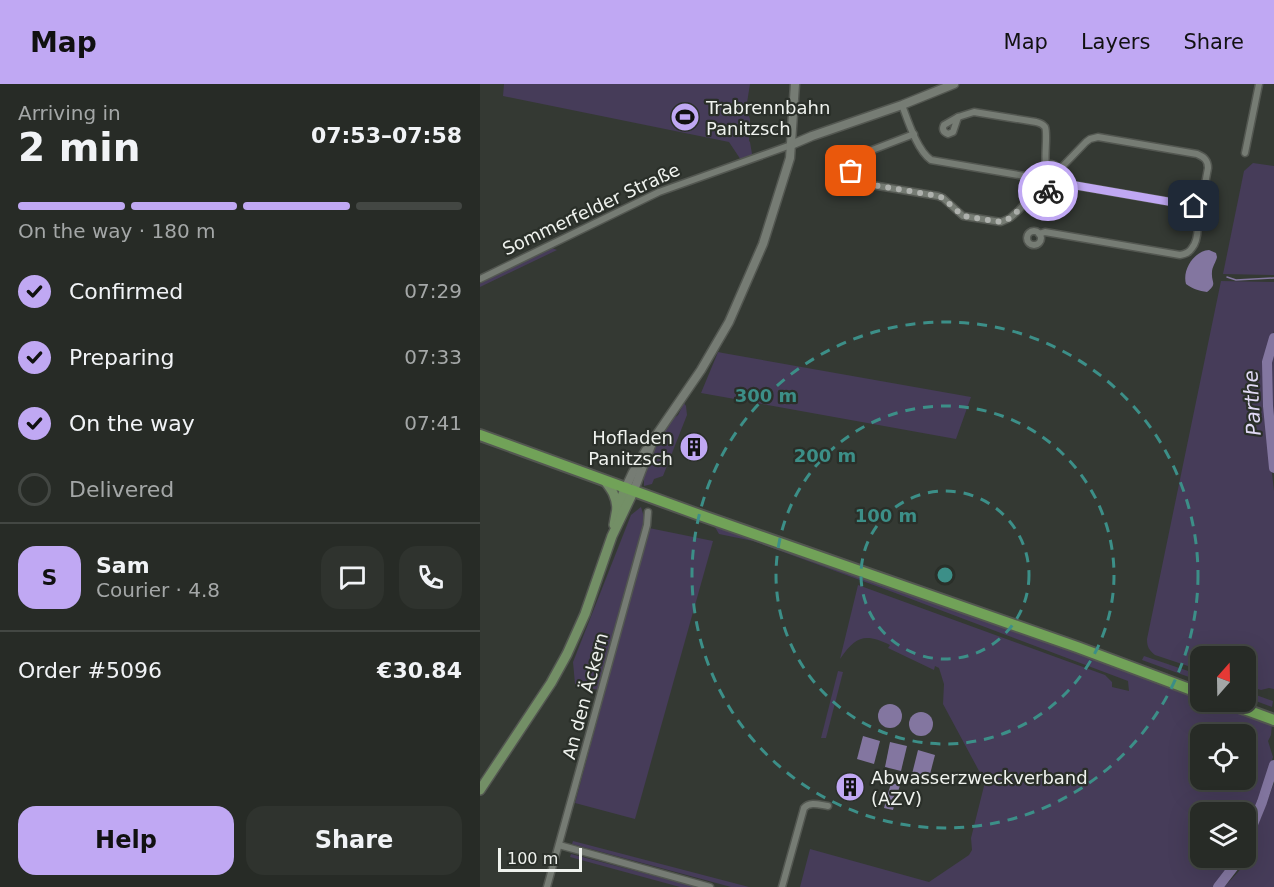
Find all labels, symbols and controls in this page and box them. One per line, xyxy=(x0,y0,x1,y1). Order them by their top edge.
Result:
text: Map xyxy=(30,26,97,59)
text: Map xyxy=(1004,30,1048,54)
text: Layers xyxy=(1081,30,1150,54)
text: Share xyxy=(1183,30,1244,54)
place label: Trabrennbahn Panitzsch xyxy=(705,97,830,139)
text: Arriving in xyxy=(18,101,121,125)
sports icon: Trabrennbahn Panitzsch xyxy=(669,101,701,133)
text: 07:53–07:58 xyxy=(311,123,462,148)
text: 2 min xyxy=(18,125,140,170)
pin xyxy=(825,145,876,196)
icon: bag xyxy=(834,154,867,187)
street label: Sommerfelder Straße xyxy=(499,159,683,259)
courier xyxy=(1018,161,1078,221)
icon: bike xyxy=(1032,175,1065,208)
pin xyxy=(1168,180,1219,231)
icon: home xyxy=(1177,189,1210,222)
text: On the way · 180 m xyxy=(18,219,216,243)
icon: check xyxy=(18,275,51,308)
text: Confirmed xyxy=(69,279,183,304)
text: 07:29 xyxy=(404,279,462,303)
icon: check xyxy=(18,341,51,374)
text: Preparing xyxy=(69,345,175,370)
text: 07:33 xyxy=(404,345,462,369)
water label: Parthe xyxy=(1238,370,1266,436)
text: 300 m xyxy=(735,385,797,406)
icon: check xyxy=(18,407,51,440)
text: On the way xyxy=(69,411,195,436)
text: 07:41 xyxy=(404,411,462,435)
place label: Hofladen Panitzsch xyxy=(588,427,673,469)
building icon: Hofladen Panitzsch xyxy=(678,431,710,463)
text: 200 m xyxy=(794,445,856,466)
text: Delivered xyxy=(69,477,174,502)
text: 100 m xyxy=(855,505,917,526)
button: chat xyxy=(321,546,384,609)
button: phone xyxy=(399,546,462,609)
text: Sam xyxy=(96,553,150,578)
text: S xyxy=(42,565,57,590)
centre of rings xyxy=(935,565,955,585)
text: Courier · 4.8 xyxy=(96,578,220,602)
street label: An den Äckern xyxy=(558,630,612,762)
north arrow xyxy=(1190,646,1256,712)
map controls xyxy=(1190,646,1256,868)
text: Order #5096 xyxy=(18,658,162,683)
text: €30.84 xyxy=(377,658,462,683)
button: locate xyxy=(1190,724,1256,790)
place label: Abwasserzweckverband (AZV) xyxy=(871,767,1088,809)
building icon: Abwasserzweckverband (AZV) xyxy=(834,771,866,803)
button: layers xyxy=(1190,802,1256,868)
button: Help xyxy=(18,806,234,875)
button: Share xyxy=(246,806,462,875)
scale bar xyxy=(498,845,582,872)
text: 100 m xyxy=(507,849,558,868)

